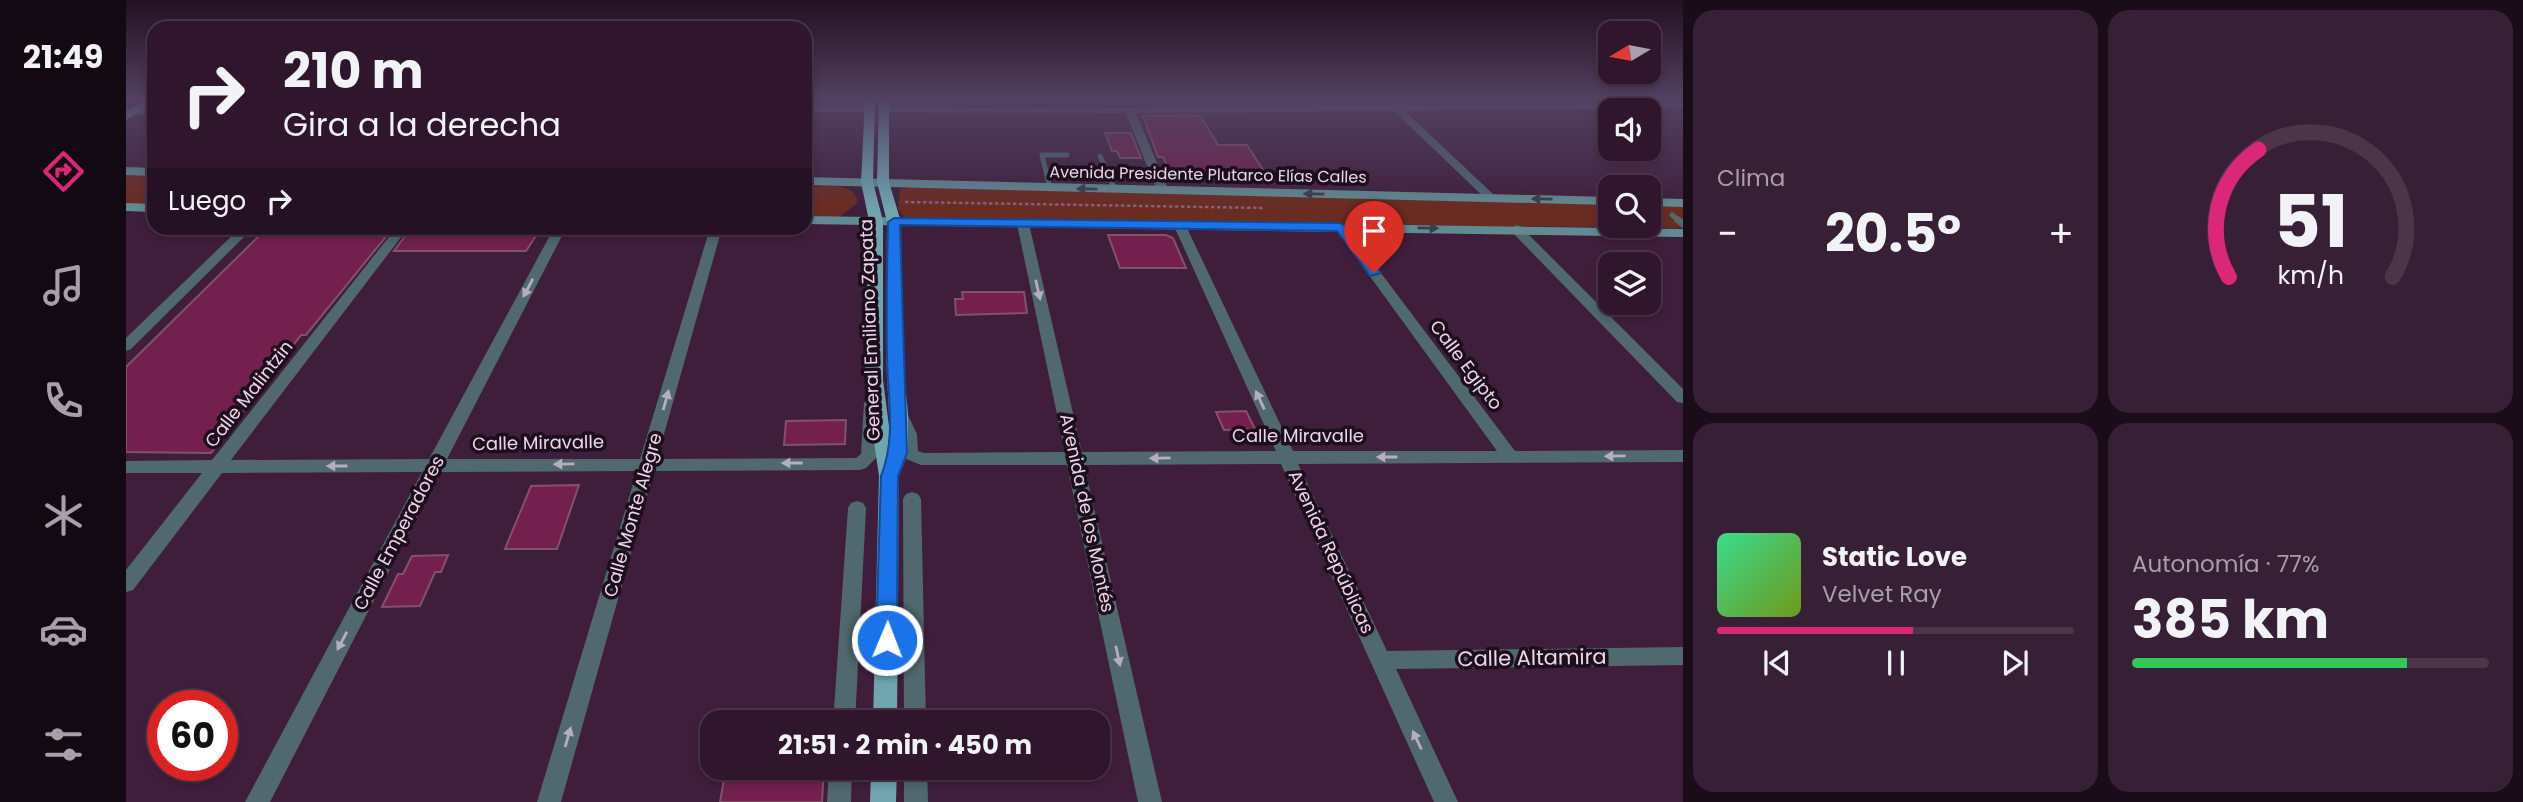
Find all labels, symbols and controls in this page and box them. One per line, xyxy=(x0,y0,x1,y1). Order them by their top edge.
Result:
north arrow xyxy=(1598,21,1661,84)
map controls xyxy=(1598,21,1661,315)
text: 21:49 xyxy=(23,34,103,79)
text: 210 m xyxy=(283,37,424,105)
icon: right xyxy=(168,49,259,140)
button: sound xyxy=(1598,98,1661,161)
text: Gira a la derecha xyxy=(283,102,561,147)
icon: directions xyxy=(39,147,88,196)
street label: Avenida Presidente Plutarco Elías Calles xyxy=(1049,160,1367,189)
text: Clima xyxy=(1717,162,1785,194)
text: 51 xyxy=(2273,172,2348,273)
button: search xyxy=(1598,175,1661,238)
icon: right xyxy=(260,182,298,220)
text: Luego xyxy=(168,183,246,219)
one-way arrow xyxy=(1076,183,1098,195)
one-way arrow xyxy=(1303,189,1325,200)
one-way arrow xyxy=(1531,194,1553,205)
text: 20.5° xyxy=(1825,197,1961,270)
pin xyxy=(1344,201,1404,273)
text: − xyxy=(1717,207,1738,260)
text: + xyxy=(2048,207,2074,260)
icon: arrive xyxy=(1355,212,1393,250)
street label: General Emiliano Zapata xyxy=(853,219,886,441)
one-way arrow xyxy=(1417,222,1439,234)
button: layers xyxy=(1598,252,1661,315)
text: km/h xyxy=(2277,258,2344,293)
icon: music xyxy=(39,261,88,310)
one-way arrow xyxy=(522,278,533,298)
one-way arrow xyxy=(1032,279,1043,301)
street label: Calle Egipto xyxy=(1424,314,1509,415)
street label: Calle Malintzin xyxy=(199,335,298,452)
icon: phone xyxy=(39,376,88,425)
one-way arrow xyxy=(662,390,672,411)
one-way arrow xyxy=(1255,390,1266,410)
street label: Avenida de los Montés xyxy=(1054,411,1121,614)
street label: Calle Miravalle xyxy=(1232,423,1364,448)
street label: Calle Miravalle xyxy=(472,429,604,456)
street label: Calle Monte Alegre xyxy=(597,430,668,600)
street label: Calle Emperadores xyxy=(347,451,450,614)
one-way arrow xyxy=(1376,451,1398,462)
one-way arrow xyxy=(1604,451,1626,462)
one-way arrow xyxy=(1149,452,1171,463)
one-way arrow xyxy=(781,457,803,469)
one-way arrow xyxy=(553,458,575,470)
one-way arrow xyxy=(326,460,348,472)
street label: Avenida Repúblicas xyxy=(1283,466,1380,638)
icon: climate xyxy=(39,491,88,540)
text: Static Love xyxy=(1822,539,1967,575)
text: Autonomía · 77% xyxy=(2132,548,2319,580)
text: Velvet Ray xyxy=(1822,578,1942,610)
text: 385 km xyxy=(2132,583,2329,656)
position arrow xyxy=(850,603,924,677)
icon: car xyxy=(39,605,88,654)
one-way arrow xyxy=(336,631,348,651)
street label: Calle Altamira xyxy=(1457,642,1607,673)
icon: previous xyxy=(1758,644,1796,682)
icon: pause xyxy=(1877,644,1915,682)
icon: next xyxy=(1996,644,2034,682)
one-way arrow xyxy=(1113,645,1124,667)
speed limit sign: 60 xyxy=(147,690,238,781)
icon: filters xyxy=(39,720,88,769)
one-way arrow xyxy=(564,726,574,747)
text: 21:51 · 2 min · 450 m xyxy=(778,727,1032,763)
one-way arrow xyxy=(1412,730,1423,750)

